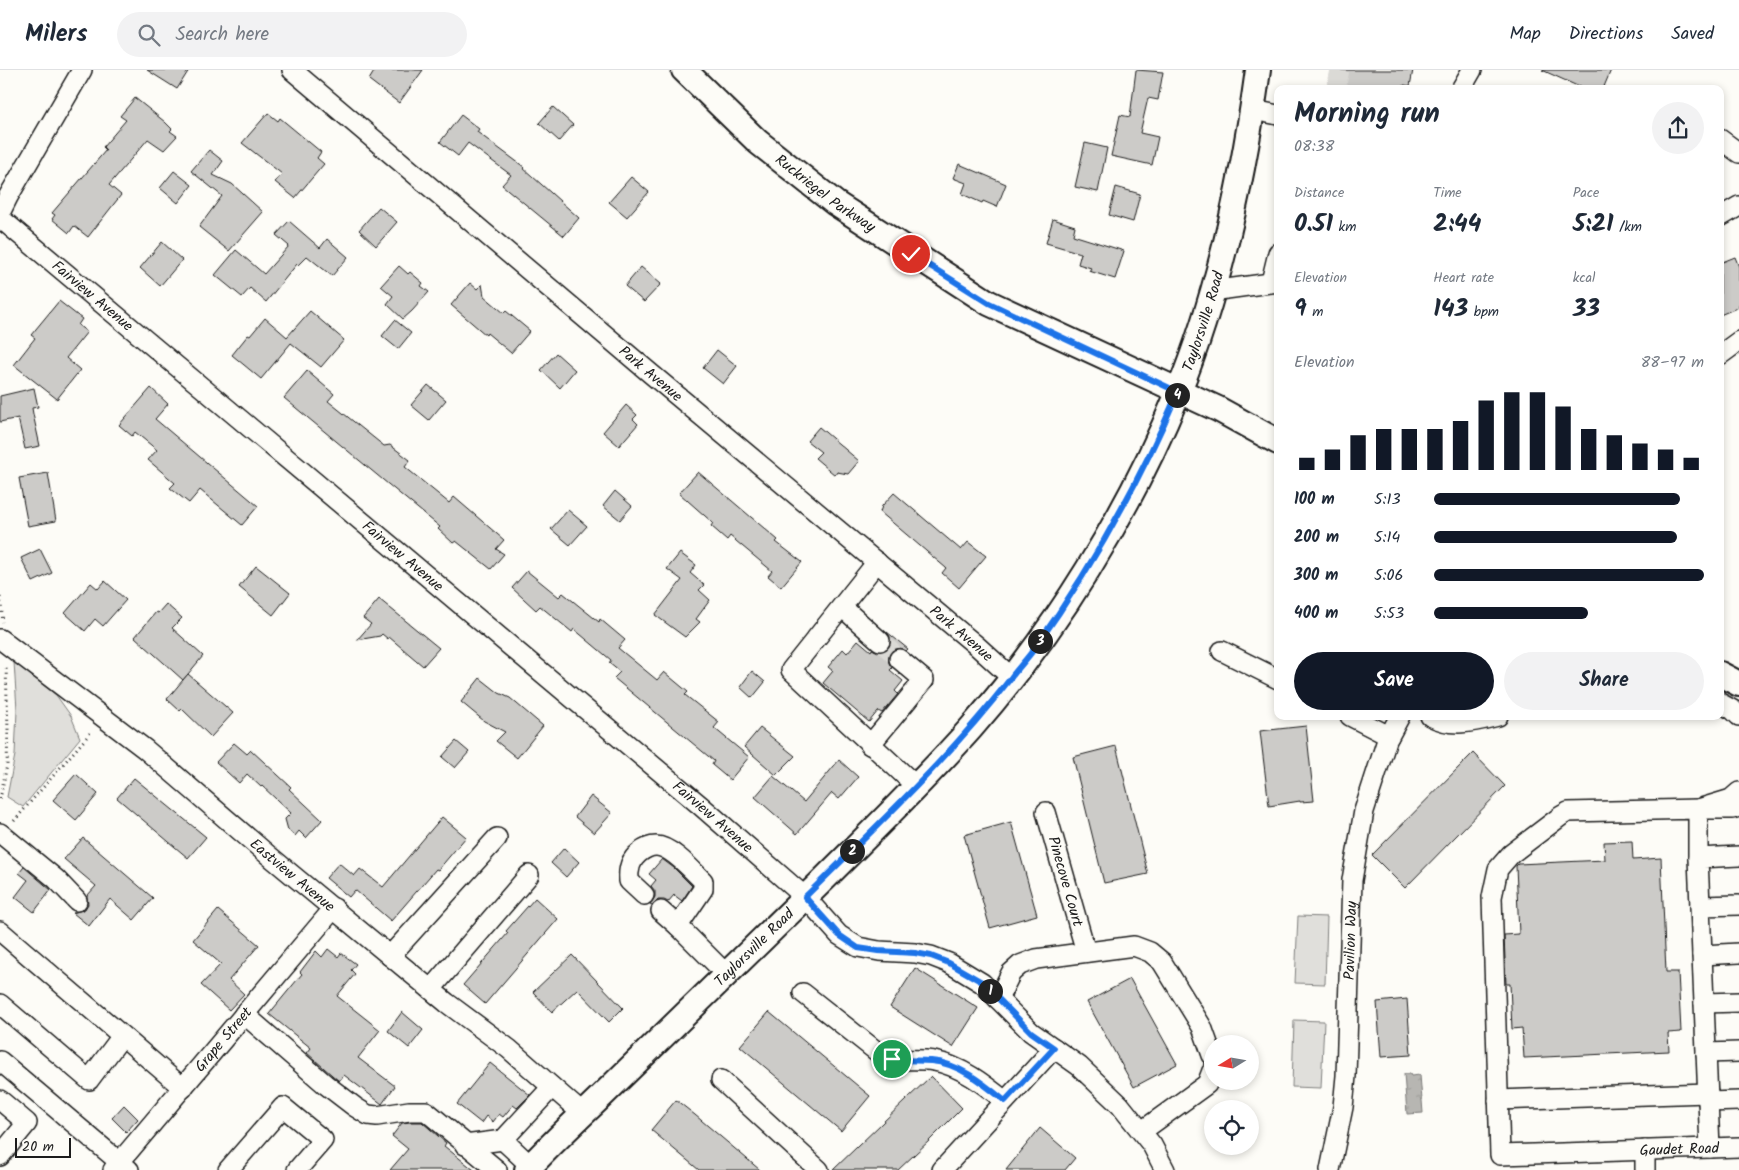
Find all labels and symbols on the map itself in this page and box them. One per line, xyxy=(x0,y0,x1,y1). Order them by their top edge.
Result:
street label: Ruckriegel Parkway xyxy=(769,149,881,240)
pin xyxy=(890,233,932,275)
street label: Fairview Avenue xyxy=(46,255,138,338)
street label: Taylorsville Road xyxy=(1176,268,1231,375)
street label: Park Avenue xyxy=(613,340,688,409)
pin: 4 xyxy=(1164,382,1190,408)
street label: Fairview Avenue xyxy=(356,515,449,598)
street label: Park Avenue xyxy=(924,600,998,668)
pin: 3 xyxy=(1028,628,1052,654)
street label: Fairview Avenue xyxy=(666,776,758,860)
street label: Eastview Avenue xyxy=(244,833,340,919)
street label: Pinecove Court xyxy=(1041,834,1089,930)
pin: 2 xyxy=(840,838,864,864)
street label: Pavilion Way xyxy=(1338,900,1364,980)
street label: Taylorsville Road xyxy=(709,903,801,993)
pin: 1 xyxy=(978,978,1002,1004)
street label: Grape Street xyxy=(189,1002,259,1078)
north arrow xyxy=(1204,1035,1259,1090)
pin xyxy=(871,1038,913,1080)
scale bar xyxy=(15,1135,71,1158)
street label: Gaudet Road xyxy=(1639,1137,1720,1163)

